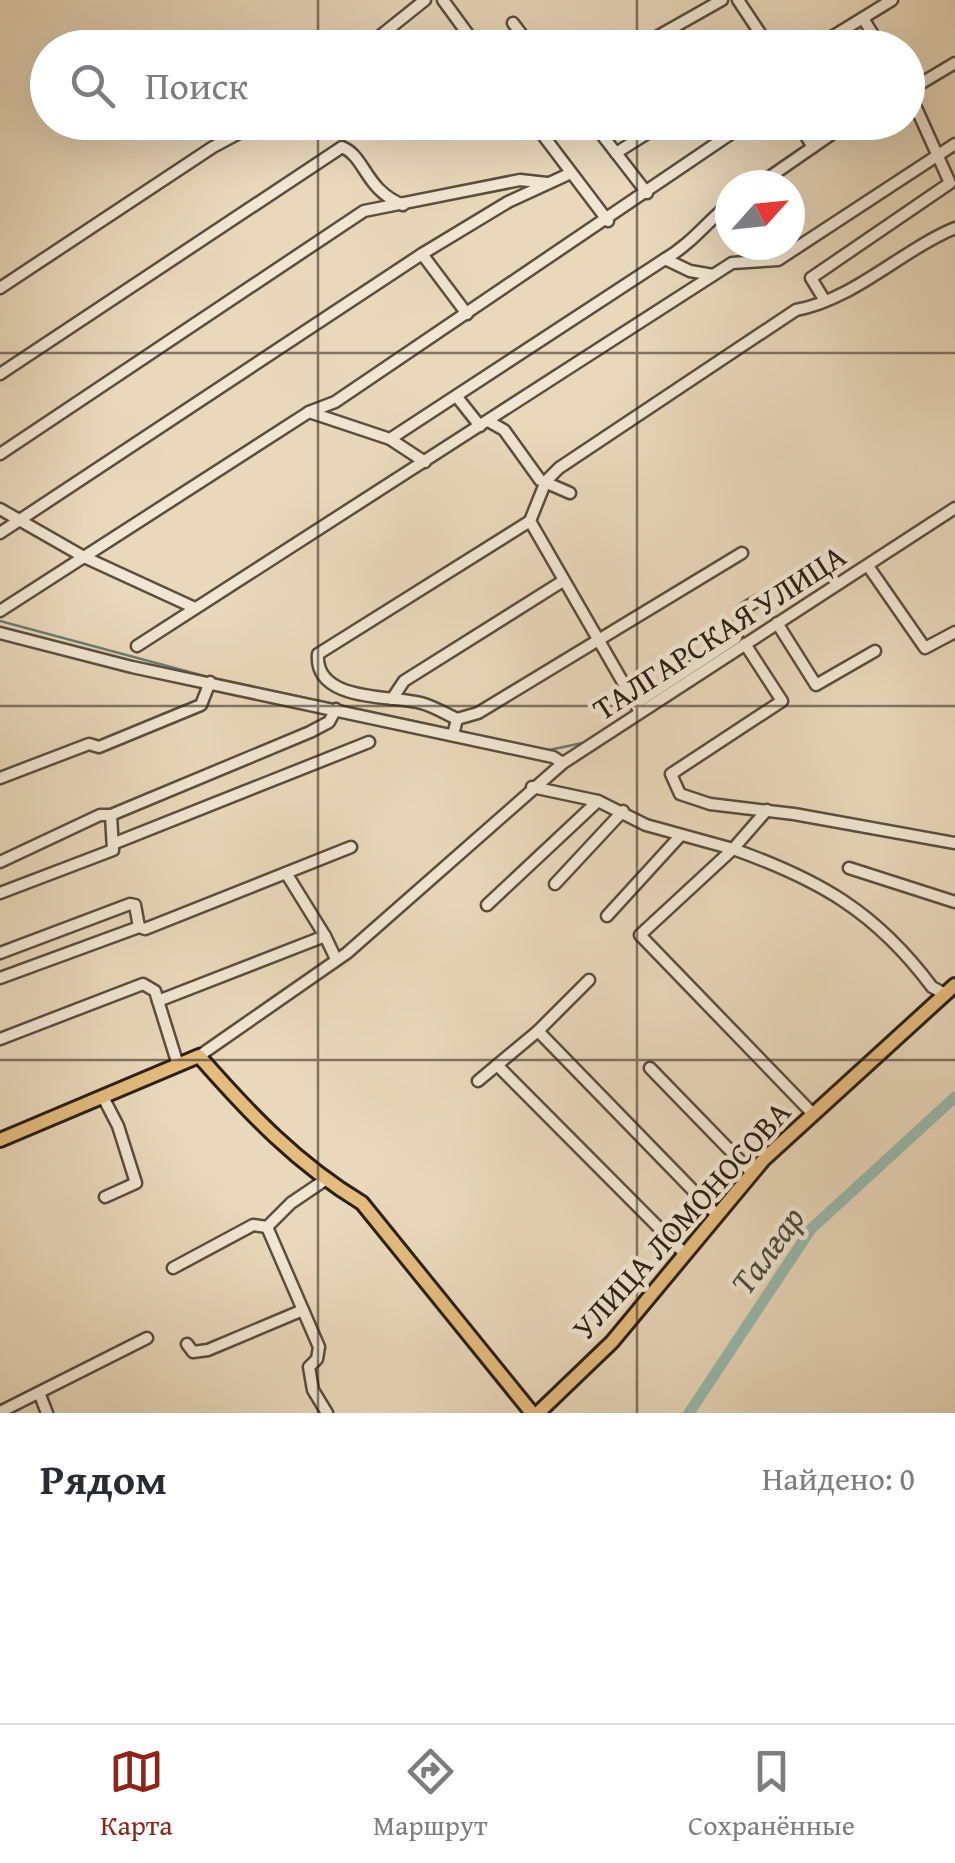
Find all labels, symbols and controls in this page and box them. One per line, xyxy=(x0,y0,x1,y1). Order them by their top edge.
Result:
search box xyxy=(30,30,925,140)
text: Поиск xyxy=(145,57,248,113)
icon: search xyxy=(65,58,120,113)
north arrow xyxy=(715,170,805,260)
street label: ТАЛГАРСКАЯ УЛИЦА xyxy=(583,532,855,732)
street label: УЛИЦА ЛОМОНОСОВА xyxy=(561,1089,802,1350)
water label: Талғар xyxy=(717,1195,817,1305)
text: Рядом xyxy=(40,1448,167,1509)
text: Найдено: 0 xyxy=(762,1455,915,1502)
tab: Карта xyxy=(100,1744,173,1845)
tab: Маршрут xyxy=(373,1744,488,1845)
tab: Сохранённые xyxy=(688,1744,855,1845)

